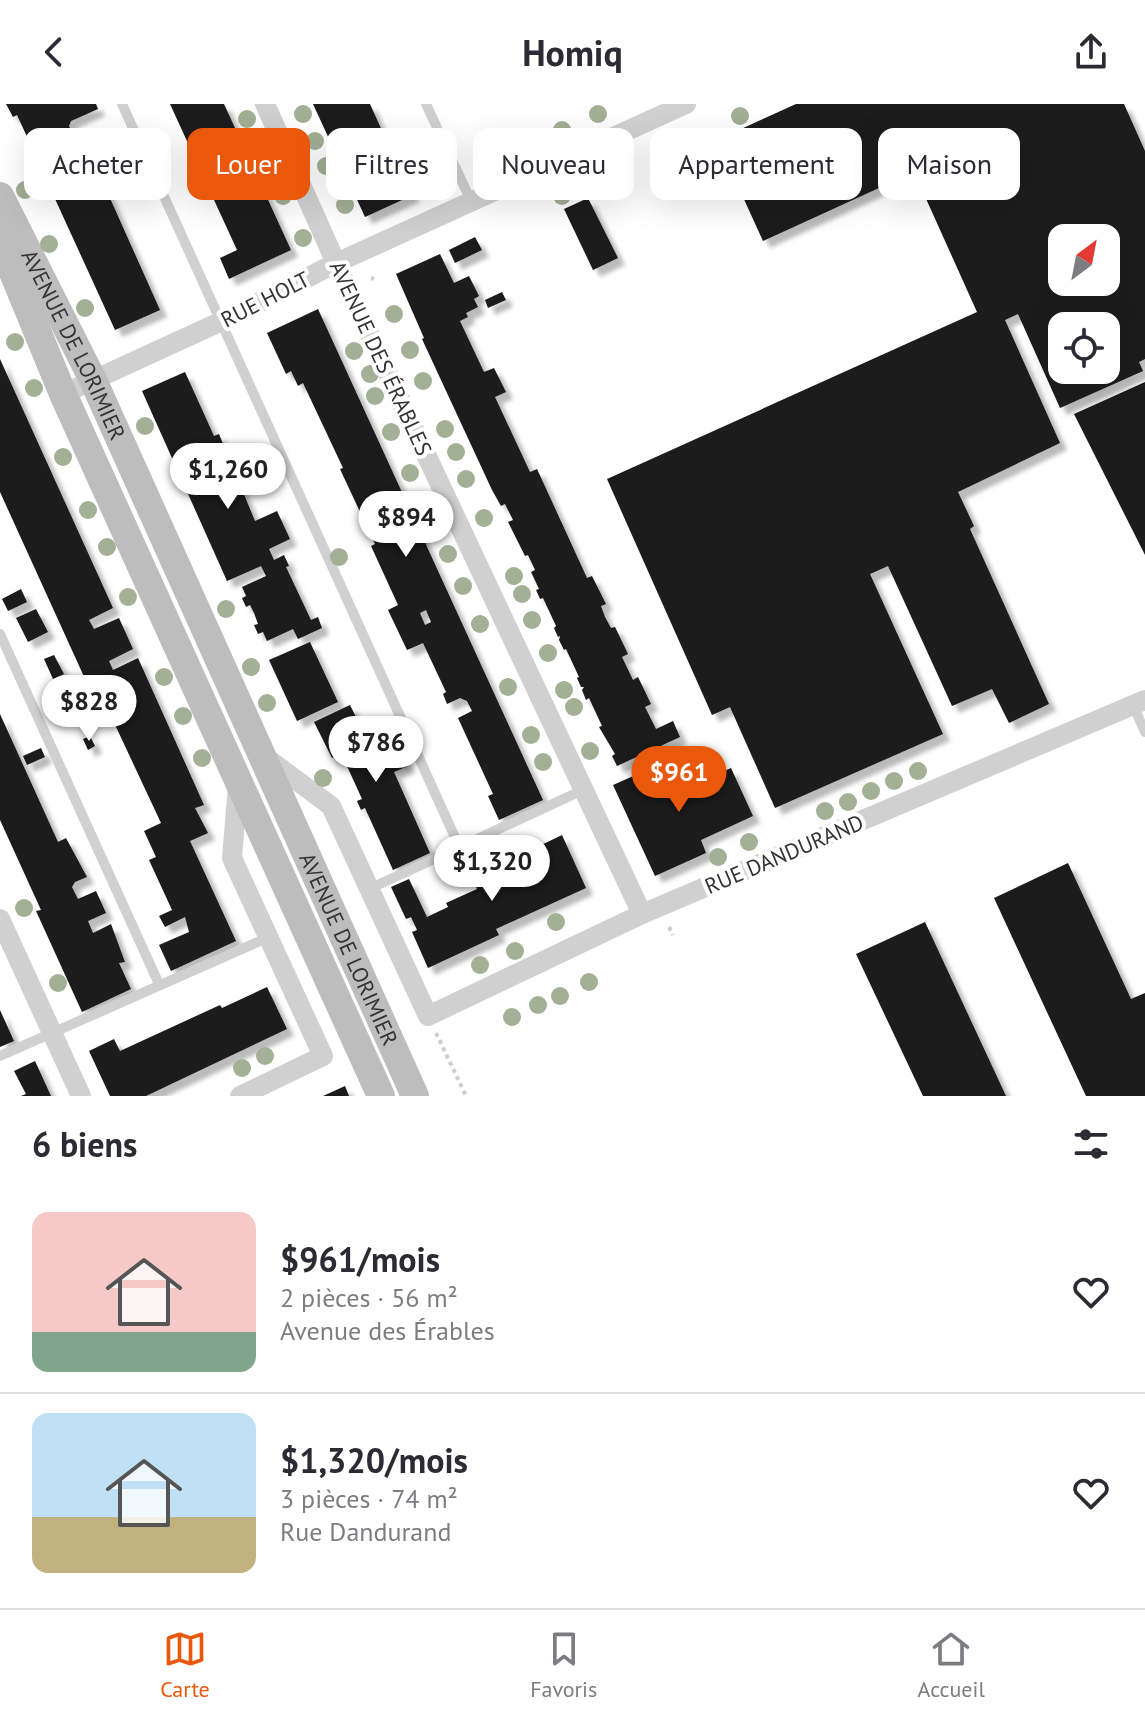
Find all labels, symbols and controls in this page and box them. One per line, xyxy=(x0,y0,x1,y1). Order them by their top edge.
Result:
text: Homiq xyxy=(522,29,623,76)
icon: back xyxy=(32,30,76,74)
icon: share xyxy=(1069,30,1113,74)
chip: Acheter xyxy=(24,128,171,200)
chip: Louer xyxy=(187,128,310,200)
chip: Filtres xyxy=(326,128,457,200)
chip: Nouveau xyxy=(473,128,634,200)
chip: Appartement xyxy=(650,128,862,200)
chip: Maison xyxy=(878,128,1020,200)
north arrow xyxy=(1048,224,1120,296)
map controls xyxy=(1048,224,1120,384)
street label: AVENUE DE LORIMIER xyxy=(15,245,132,444)
street label: AVENUE DES ÉRABLES xyxy=(324,256,438,460)
street label: RUE HOLT xyxy=(216,265,314,333)
button: locate xyxy=(1048,312,1120,384)
pin: $1,260 xyxy=(163,443,293,511)
text: $1,260 xyxy=(188,452,268,485)
pin: $894 xyxy=(359,491,453,559)
text: $894 xyxy=(377,500,435,533)
pin: $828 xyxy=(42,675,136,743)
text: $828 xyxy=(60,684,118,717)
pin: $786 xyxy=(329,716,423,784)
text: $786 xyxy=(347,725,405,758)
pin: $961 xyxy=(632,746,726,814)
text: $961 xyxy=(650,755,708,788)
street label: RUE DANDURAND xyxy=(700,808,868,900)
pin: $1,320 xyxy=(427,835,557,903)
text: $1,320 xyxy=(452,844,532,877)
street label: AVENUE DE LORIMIER xyxy=(293,848,404,1050)
text: 6 biens xyxy=(32,1122,137,1166)
icon: filters xyxy=(1069,1122,1113,1166)
text: $961/mois xyxy=(280,1237,440,1281)
icon: home xyxy=(96,1244,192,1340)
icon: heart xyxy=(1069,1270,1113,1314)
text: 2 pièces · 56 m² xyxy=(280,1281,458,1314)
text: Avenue des Érables xyxy=(280,1314,495,1347)
text: $1,320/mois xyxy=(280,1438,468,1482)
icon: home xyxy=(96,1445,192,1541)
icon: heart xyxy=(1069,1471,1113,1515)
text: 3 pièces · 74 m² xyxy=(280,1482,458,1515)
text: Rue Dandurand xyxy=(280,1515,451,1548)
tab: Carte xyxy=(160,1627,210,1703)
tab: Favoris xyxy=(530,1627,597,1703)
tab: Accueil xyxy=(918,1627,985,1703)

